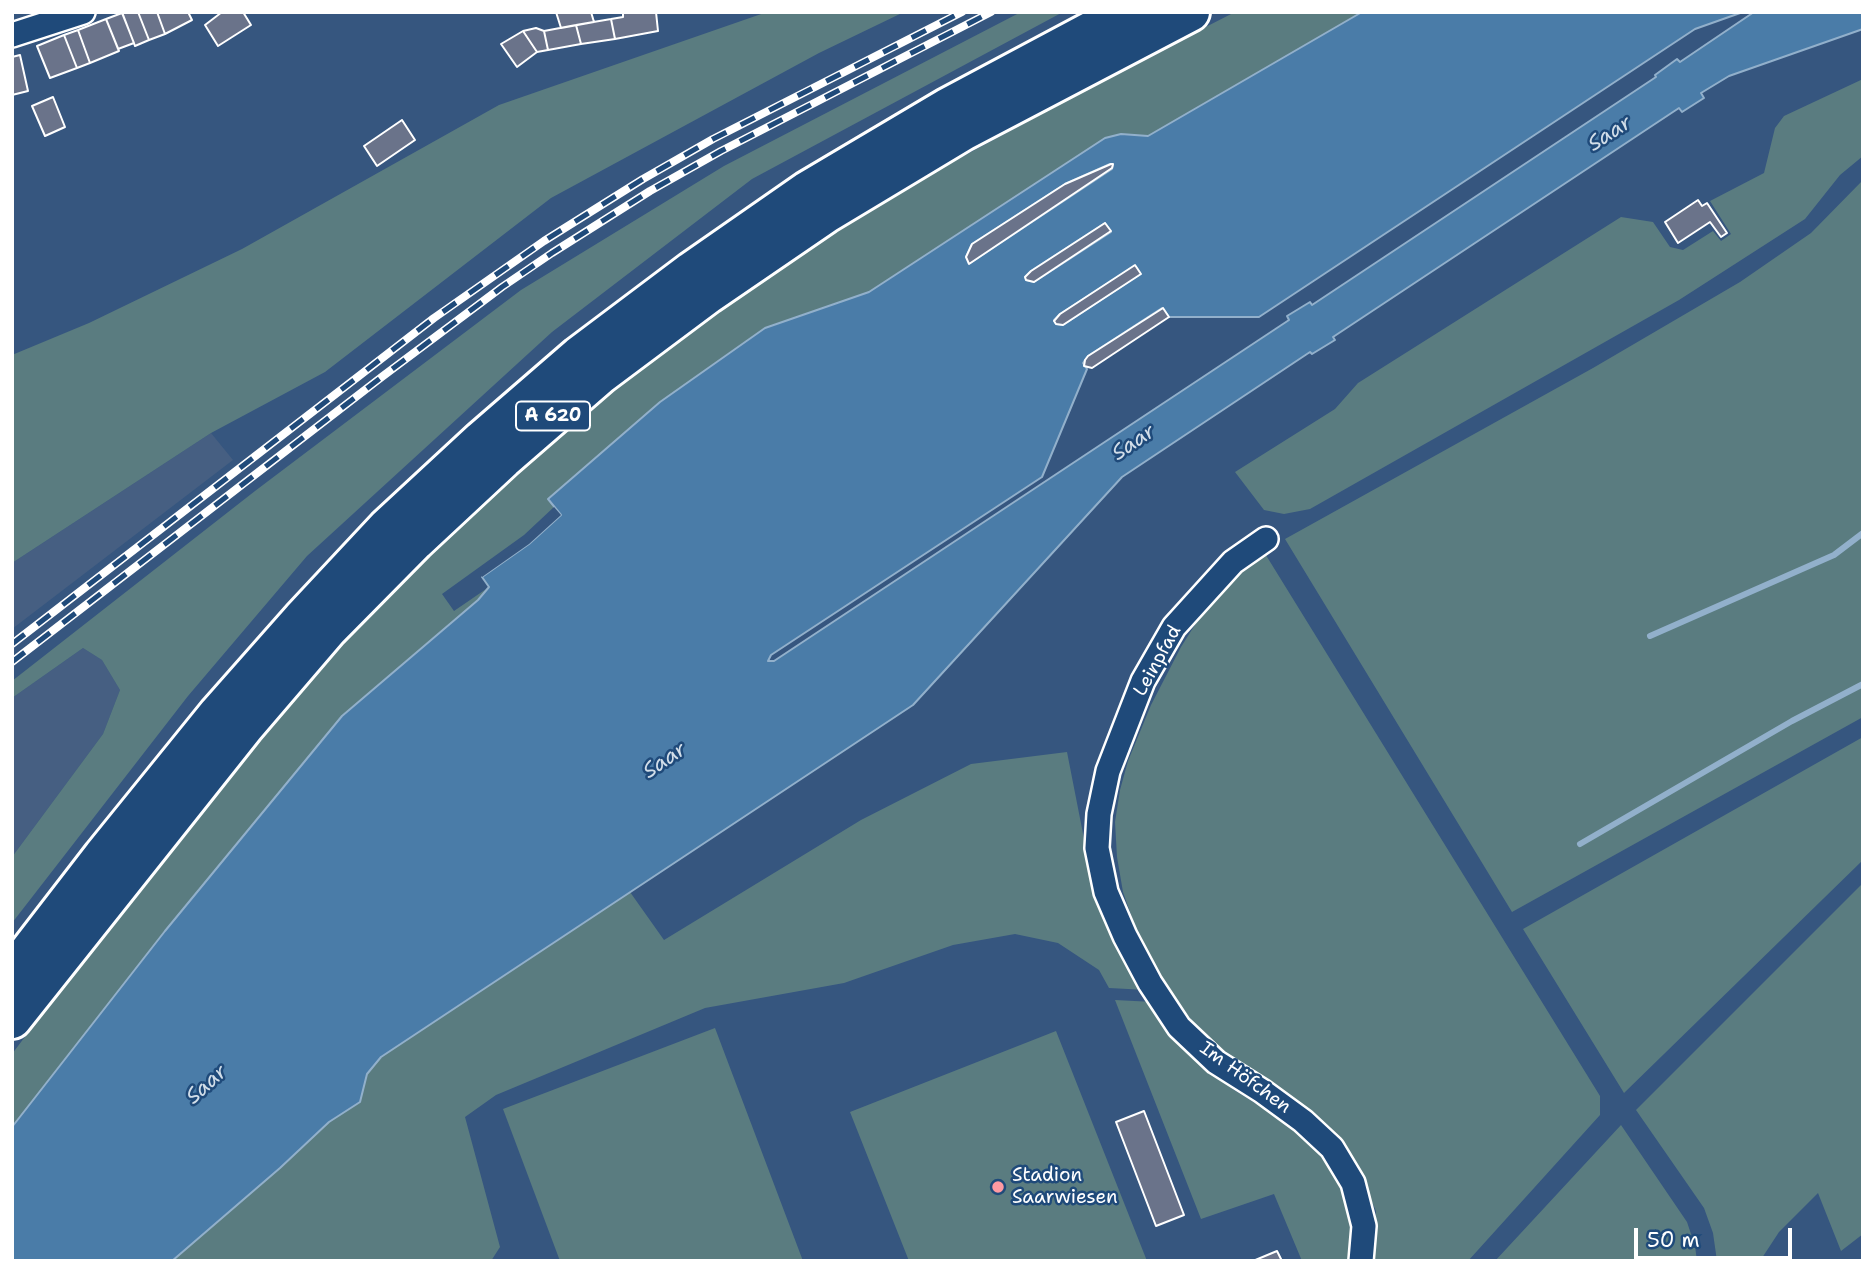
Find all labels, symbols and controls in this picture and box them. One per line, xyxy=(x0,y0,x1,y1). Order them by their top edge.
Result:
water label: Saar xyxy=(1583,111,1637,157)
road number: A 620 xyxy=(516,402,590,430)
water label: Saar xyxy=(1107,419,1161,467)
street label: Leinpfad xyxy=(1129,622,1187,700)
water label: Saar xyxy=(638,737,692,785)
street label: Im Höfchen xyxy=(1195,1037,1295,1119)
water label: Saar xyxy=(181,1060,233,1110)
place label: Stadion Saarwiesen xyxy=(1012,1165,1118,1209)
marker: Stadion Saarwiesen xyxy=(990,1179,1006,1195)
scale bar xyxy=(1637,1214,1794,1258)
text: 50 m xyxy=(1647,1226,1700,1254)

